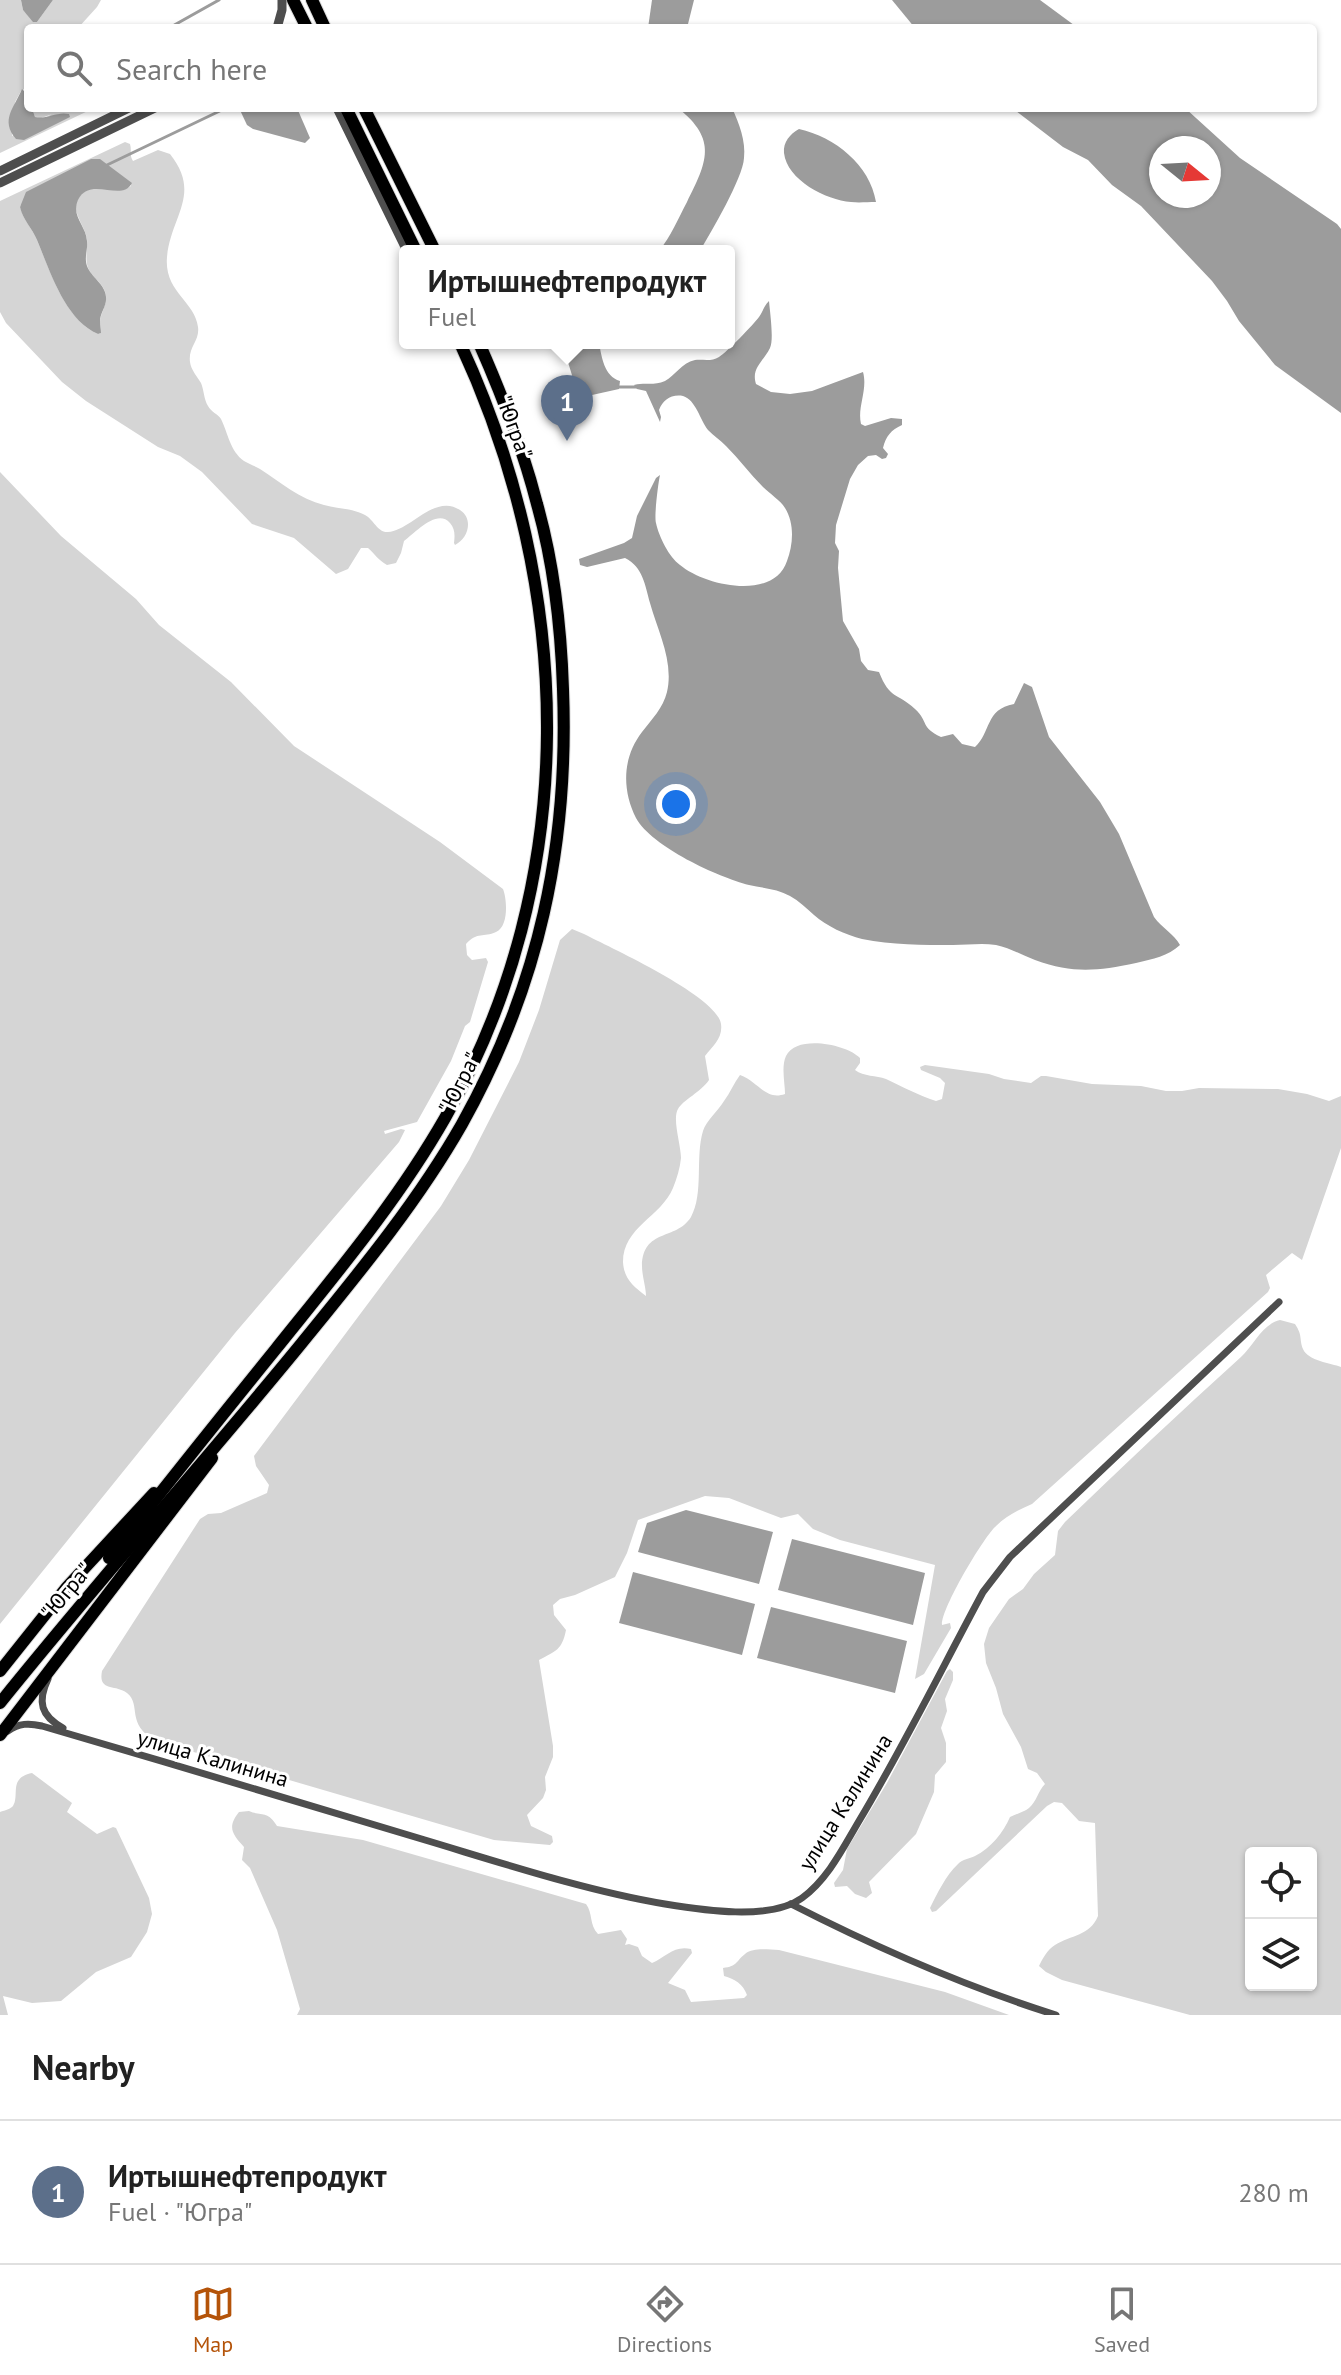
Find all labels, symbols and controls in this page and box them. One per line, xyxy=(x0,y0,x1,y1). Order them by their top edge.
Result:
search box xyxy=(24,24,1317,112)
icon: search xyxy=(52,46,96,90)
text: Search here xyxy=(116,49,267,88)
north arrow xyxy=(1149,136,1221,208)
popup xyxy=(399,245,735,349)
text: Иртышнефтепродукт xyxy=(428,261,706,300)
text: Fuel xyxy=(428,300,476,333)
pin: 1 xyxy=(541,375,593,441)
street label: "Югра" xyxy=(491,392,539,462)
your location xyxy=(656,784,696,824)
street label: "Югра" xyxy=(432,1048,486,1118)
street label: "Югра" xyxy=(34,1557,98,1625)
street label: улица Калинина xyxy=(134,1723,292,1793)
street label: улица Калинина xyxy=(792,1728,898,1876)
map controls xyxy=(1245,1847,1317,1991)
button: locate xyxy=(1245,1847,1317,1919)
button: layers xyxy=(1245,1919,1317,1991)
text: Nearby xyxy=(32,2045,134,2089)
text: Иртышнефтепродукт xyxy=(108,2156,387,2195)
text: 1 xyxy=(51,2176,65,2209)
text: 280 m xyxy=(1238,2176,1309,2209)
text: Fuel · "Югра" xyxy=(108,2195,253,2228)
tab: Map xyxy=(191,2282,235,2358)
tab: Directions xyxy=(617,2282,712,2358)
tab: Saved xyxy=(1094,2282,1150,2358)

